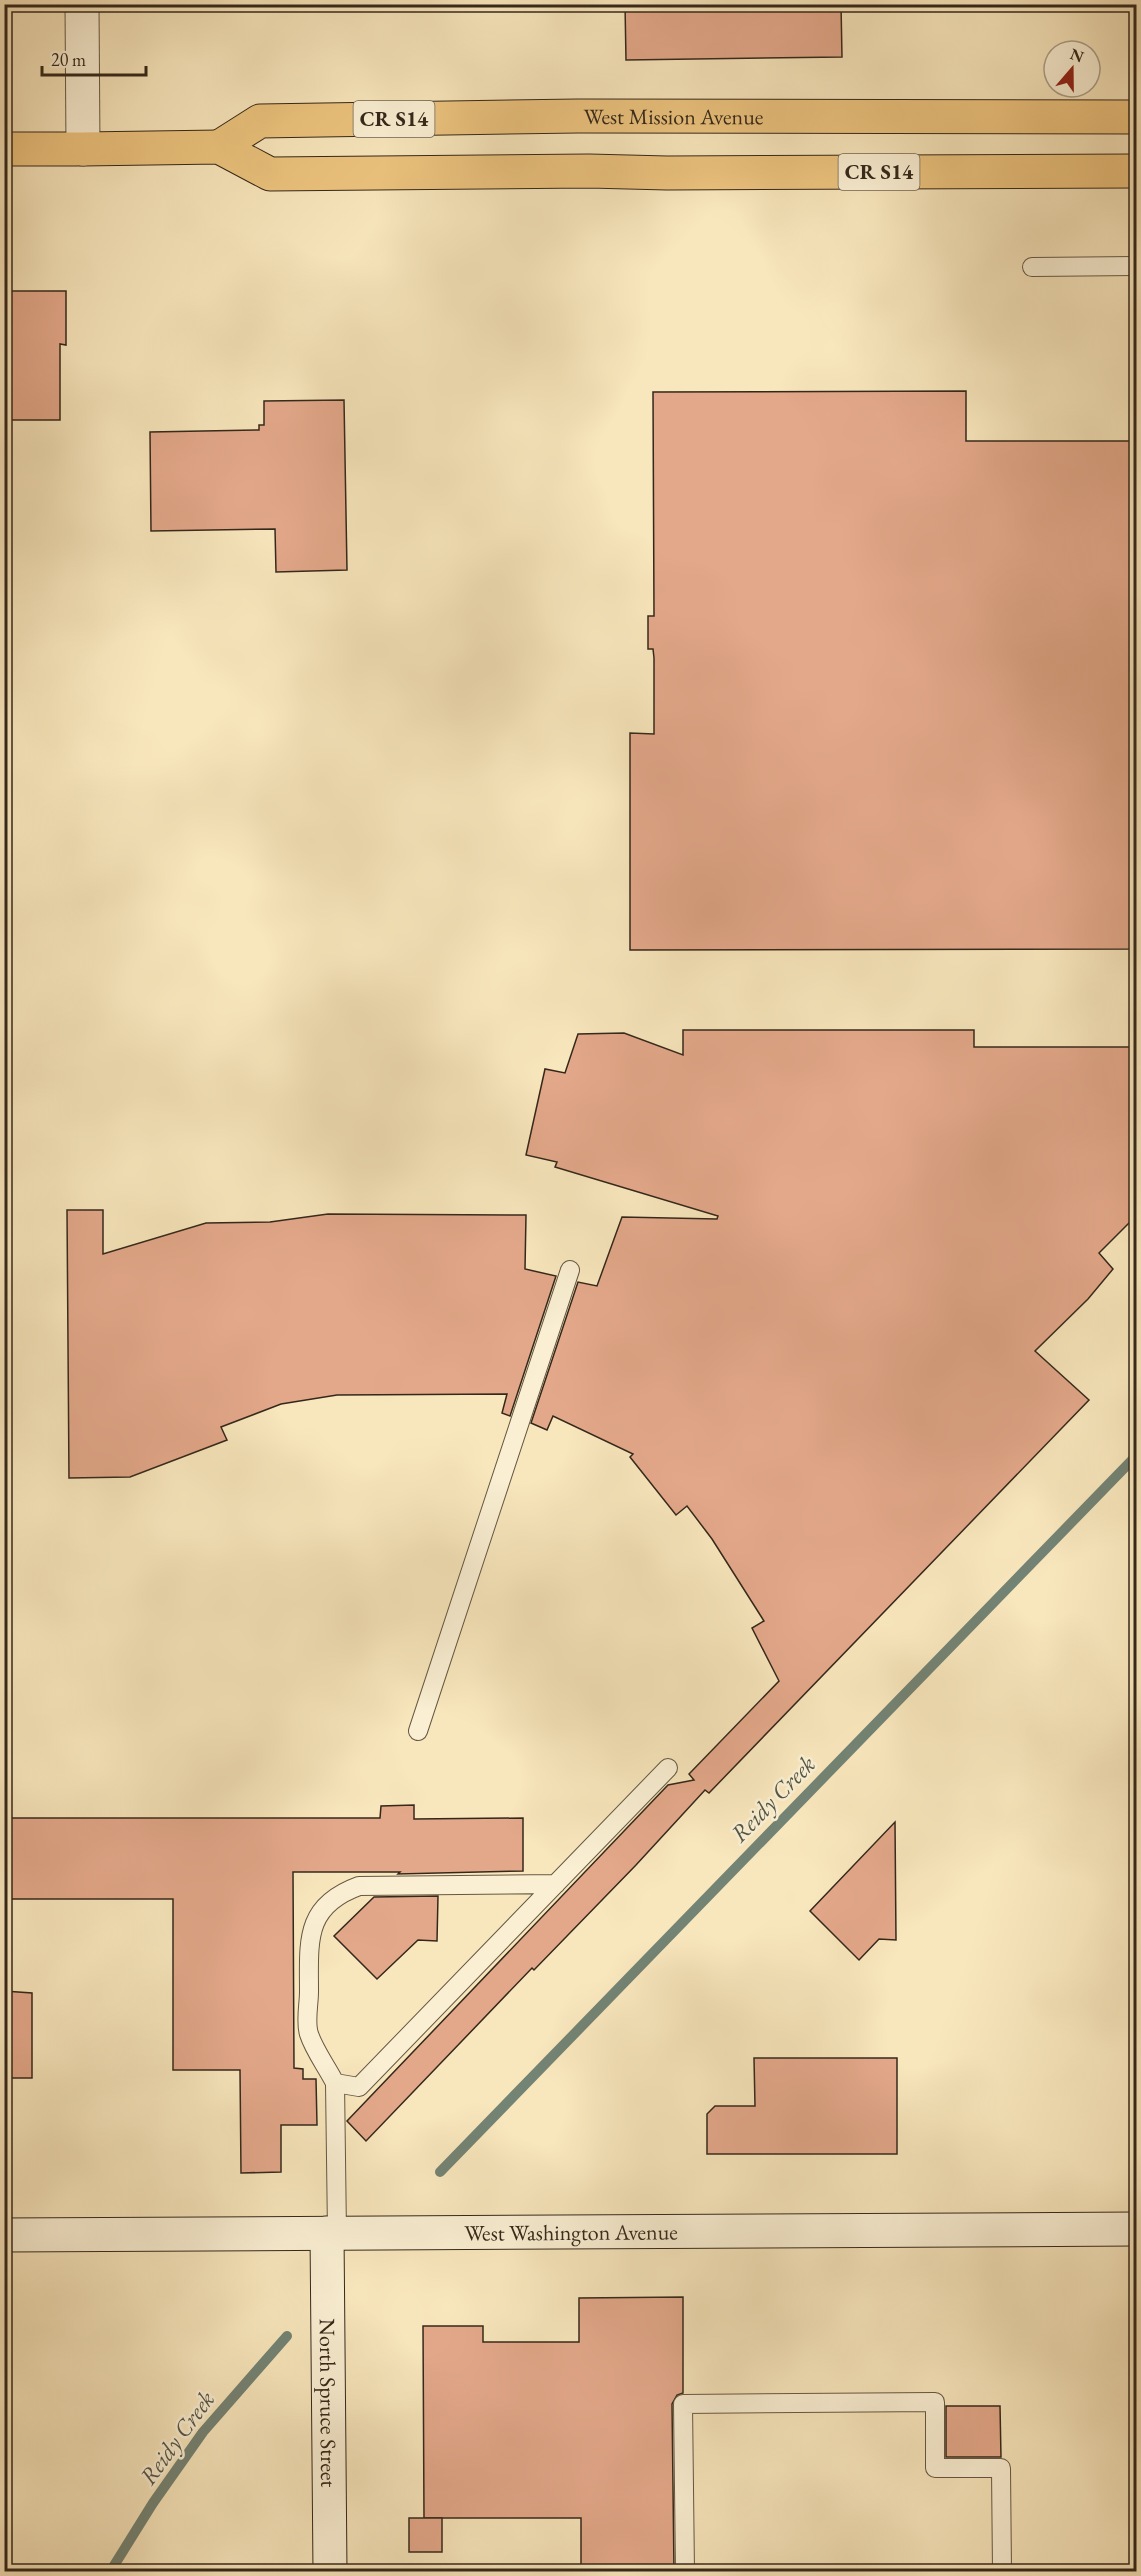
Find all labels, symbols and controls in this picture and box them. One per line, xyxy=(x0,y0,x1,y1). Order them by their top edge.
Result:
scale bar xyxy=(42,39,146,77)
north arrow xyxy=(1042,39,1102,99)
text: N xyxy=(1067,43,1087,67)
text: 20 m xyxy=(51,48,86,71)
road number: CR S14 xyxy=(354,101,434,137)
street label: West Mission Avenue xyxy=(583,102,764,131)
road number: CR S14 xyxy=(838,154,920,190)
water label: Reidy Creek xyxy=(724,1749,822,1849)
street label: West Washington Avenue xyxy=(464,2217,678,2248)
street label: North Spruce Street xyxy=(313,2318,343,2488)
water label: Reidy Creek xyxy=(132,2384,221,2491)

